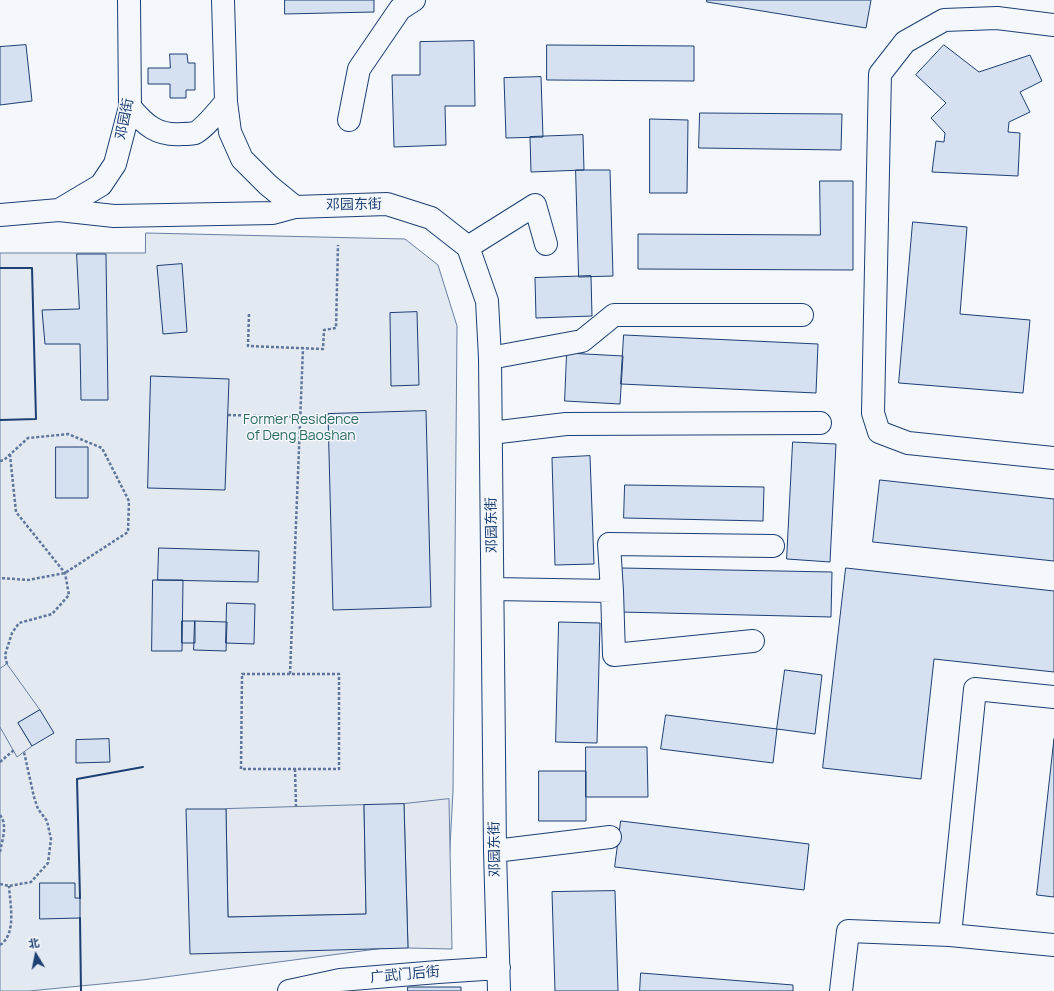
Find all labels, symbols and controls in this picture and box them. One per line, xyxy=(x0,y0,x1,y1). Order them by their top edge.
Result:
street label: 邓园街 xyxy=(113,97,137,141)
street label: 邓园东街 xyxy=(326,196,382,214)
park label: Former Residence of Deng Baoshan xyxy=(243,412,359,444)
street label: 邓园东街 xyxy=(483,497,501,553)
street label: 邓园东街 xyxy=(486,821,504,877)
text: 北 xyxy=(27,934,41,951)
north arrow xyxy=(16,935,56,975)
street label: 广武门后街 xyxy=(369,964,441,986)

